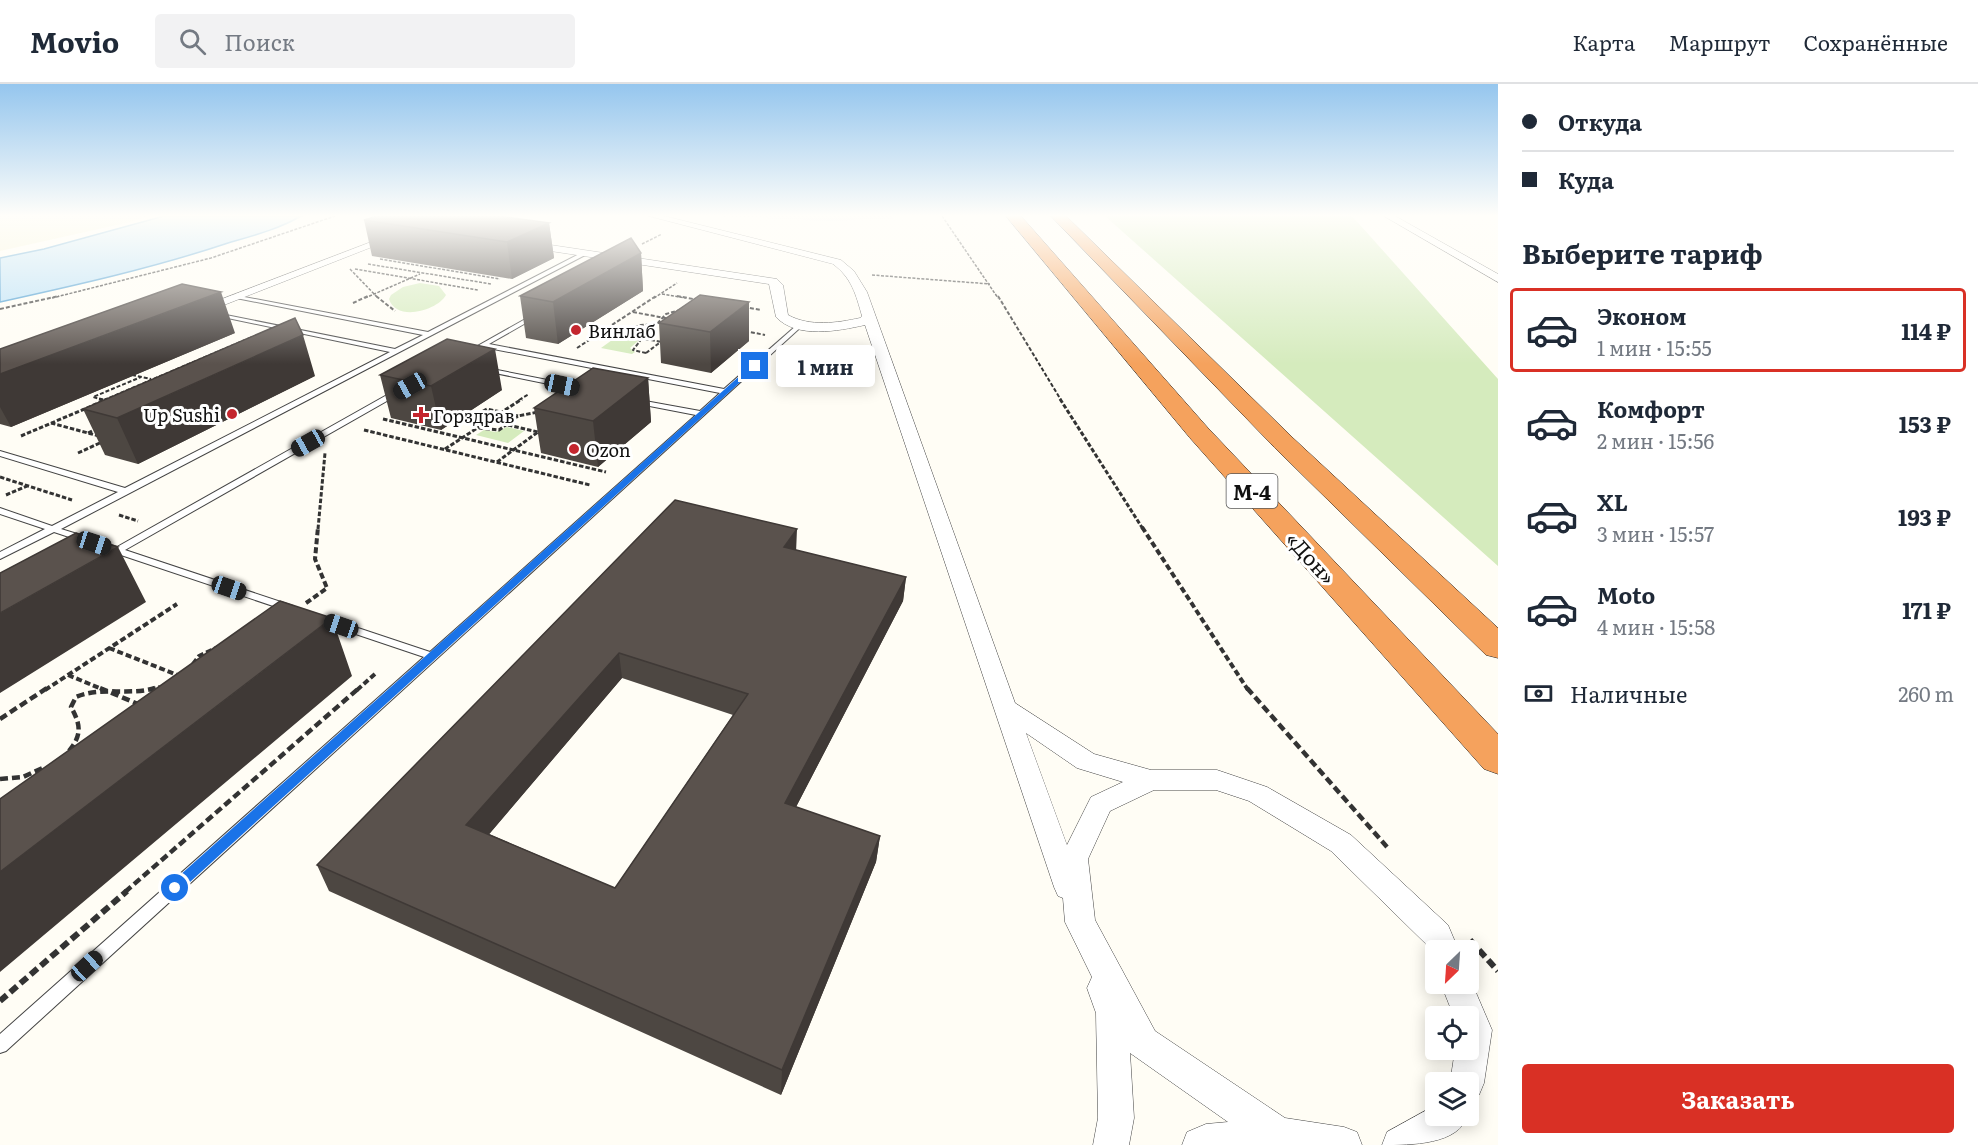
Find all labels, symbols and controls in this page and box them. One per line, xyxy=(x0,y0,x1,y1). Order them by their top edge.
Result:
search box xyxy=(155,14,575,68)
text: Movio xyxy=(30,20,119,62)
icon: search xyxy=(176,25,209,58)
text: Поиск xyxy=(224,25,295,58)
text: Карта xyxy=(1572,26,1635,57)
text: Маршрут xyxy=(1668,26,1770,57)
text: Сохранённые xyxy=(1803,26,1948,57)
text: Откуда xyxy=(1558,105,1642,138)
text: Куда xyxy=(1558,163,1614,196)
text: Выберите тариф xyxy=(1522,232,1763,272)
text: Эконом xyxy=(1597,299,1686,332)
icon: car xyxy=(1525,303,1579,357)
text: 114 ₽ xyxy=(1901,314,1951,347)
place label: Винлаб xyxy=(588,317,656,344)
marker: Винлаб xyxy=(569,323,583,337)
text: 1 мин · 15:55 xyxy=(1597,332,1712,362)
callout: 1 мин xyxy=(776,345,875,387)
text: 1 мин xyxy=(797,351,854,381)
route end xyxy=(741,352,768,379)
car xyxy=(390,369,430,403)
car xyxy=(543,372,581,398)
text: Комфорт xyxy=(1597,392,1705,425)
icon: car xyxy=(1525,396,1579,450)
place label: Up Sushi xyxy=(143,401,220,428)
place label: Горздрав xyxy=(433,402,515,429)
marker: Up Sushi xyxy=(225,407,239,421)
text: 153 ₽ xyxy=(1899,407,1951,440)
marker: Горздрав xyxy=(414,408,428,422)
text: 2 мин · 15:56 xyxy=(1597,425,1714,455)
car xyxy=(288,426,328,460)
place label: Ozon xyxy=(586,436,631,463)
marker: Ozon xyxy=(567,442,581,456)
road number: М-4 xyxy=(1226,474,1278,508)
text: XL xyxy=(1597,485,1628,518)
icon: car xyxy=(1525,489,1579,543)
text: 193 ₽ xyxy=(1898,500,1951,533)
text: 3 мин · 15:57 xyxy=(1597,518,1714,548)
street label: «Дон» xyxy=(1280,524,1344,590)
car xyxy=(74,529,114,557)
car xyxy=(209,574,249,602)
text: Moto xyxy=(1597,578,1655,611)
icon: car xyxy=(1525,582,1579,636)
text: 171 ₽ xyxy=(1902,593,1951,626)
text: 4 мин · 15:58 xyxy=(1597,611,1715,641)
car xyxy=(321,612,361,640)
icon: cash xyxy=(1522,677,1555,710)
text: Наличные xyxy=(1570,677,1688,710)
text: 260 m xyxy=(1898,678,1954,708)
route start xyxy=(161,874,188,901)
north arrow xyxy=(1425,940,1479,994)
map controls xyxy=(1425,940,1479,1126)
car xyxy=(68,947,106,985)
button: locate xyxy=(1425,1006,1479,1060)
button: Заказать xyxy=(1522,1064,1954,1133)
button: layers xyxy=(1425,1072,1479,1126)

